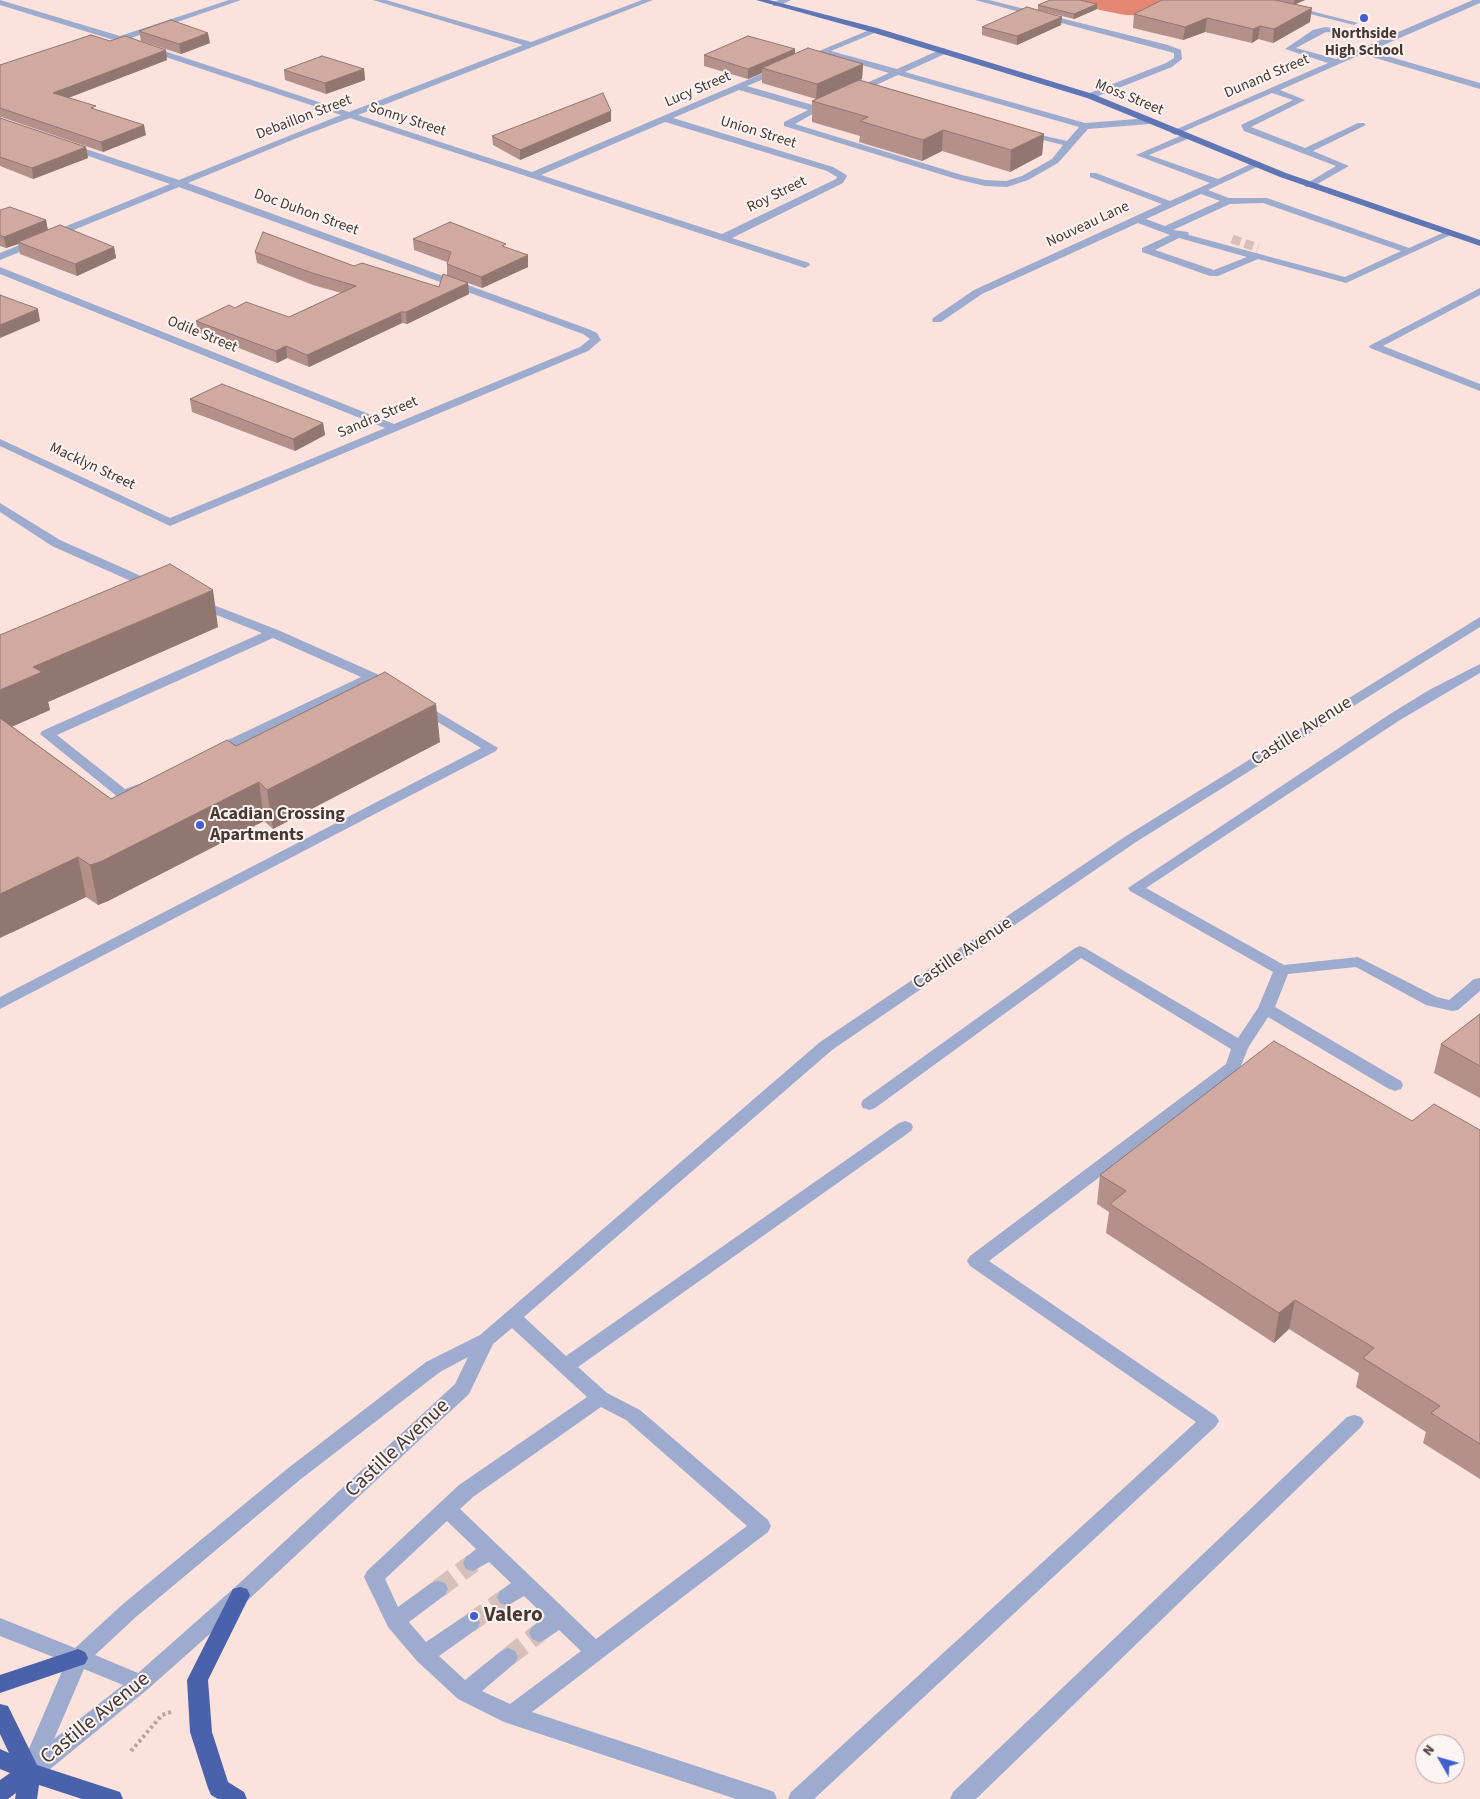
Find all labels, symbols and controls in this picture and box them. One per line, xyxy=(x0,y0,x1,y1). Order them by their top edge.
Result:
marker: Northside High School xyxy=(1358,12,1370,24)
place label: Northside High School xyxy=(1325,26,1403,61)
street label: Dunand Street xyxy=(1222,51,1312,103)
street label: Lucy Street xyxy=(662,68,734,112)
street label: Moss Street xyxy=(1092,76,1166,120)
street label: Debaillon Street xyxy=(254,92,354,144)
street label: Sonny Street xyxy=(366,99,448,141)
street label: Union Street xyxy=(718,113,798,153)
street label: Roy Street xyxy=(744,173,810,217)
street label: Doc Duhon Street xyxy=(251,186,361,240)
street label: Nouveau Lane xyxy=(1044,198,1132,252)
street label: Odile Street xyxy=(164,313,240,357)
street label: Sandra Street xyxy=(335,393,421,443)
street label: Macklyn Street xyxy=(46,439,138,495)
street label: Castille Avenue xyxy=(1248,693,1356,771)
place label: Acadian Crossing Apartments xyxy=(210,804,345,846)
marker: Acadian Crossing Apartments xyxy=(194,819,206,831)
street label: Castille Avenue xyxy=(910,913,1016,995)
street label: Castille Avenue xyxy=(341,1394,455,1504)
place label: Valero xyxy=(484,1603,543,1629)
marker: Valero xyxy=(468,1610,480,1622)
street label: Castille Avenue xyxy=(36,1667,156,1771)
north arrow xyxy=(1415,1734,1465,1784)
text: N xyxy=(1418,1741,1440,1760)

